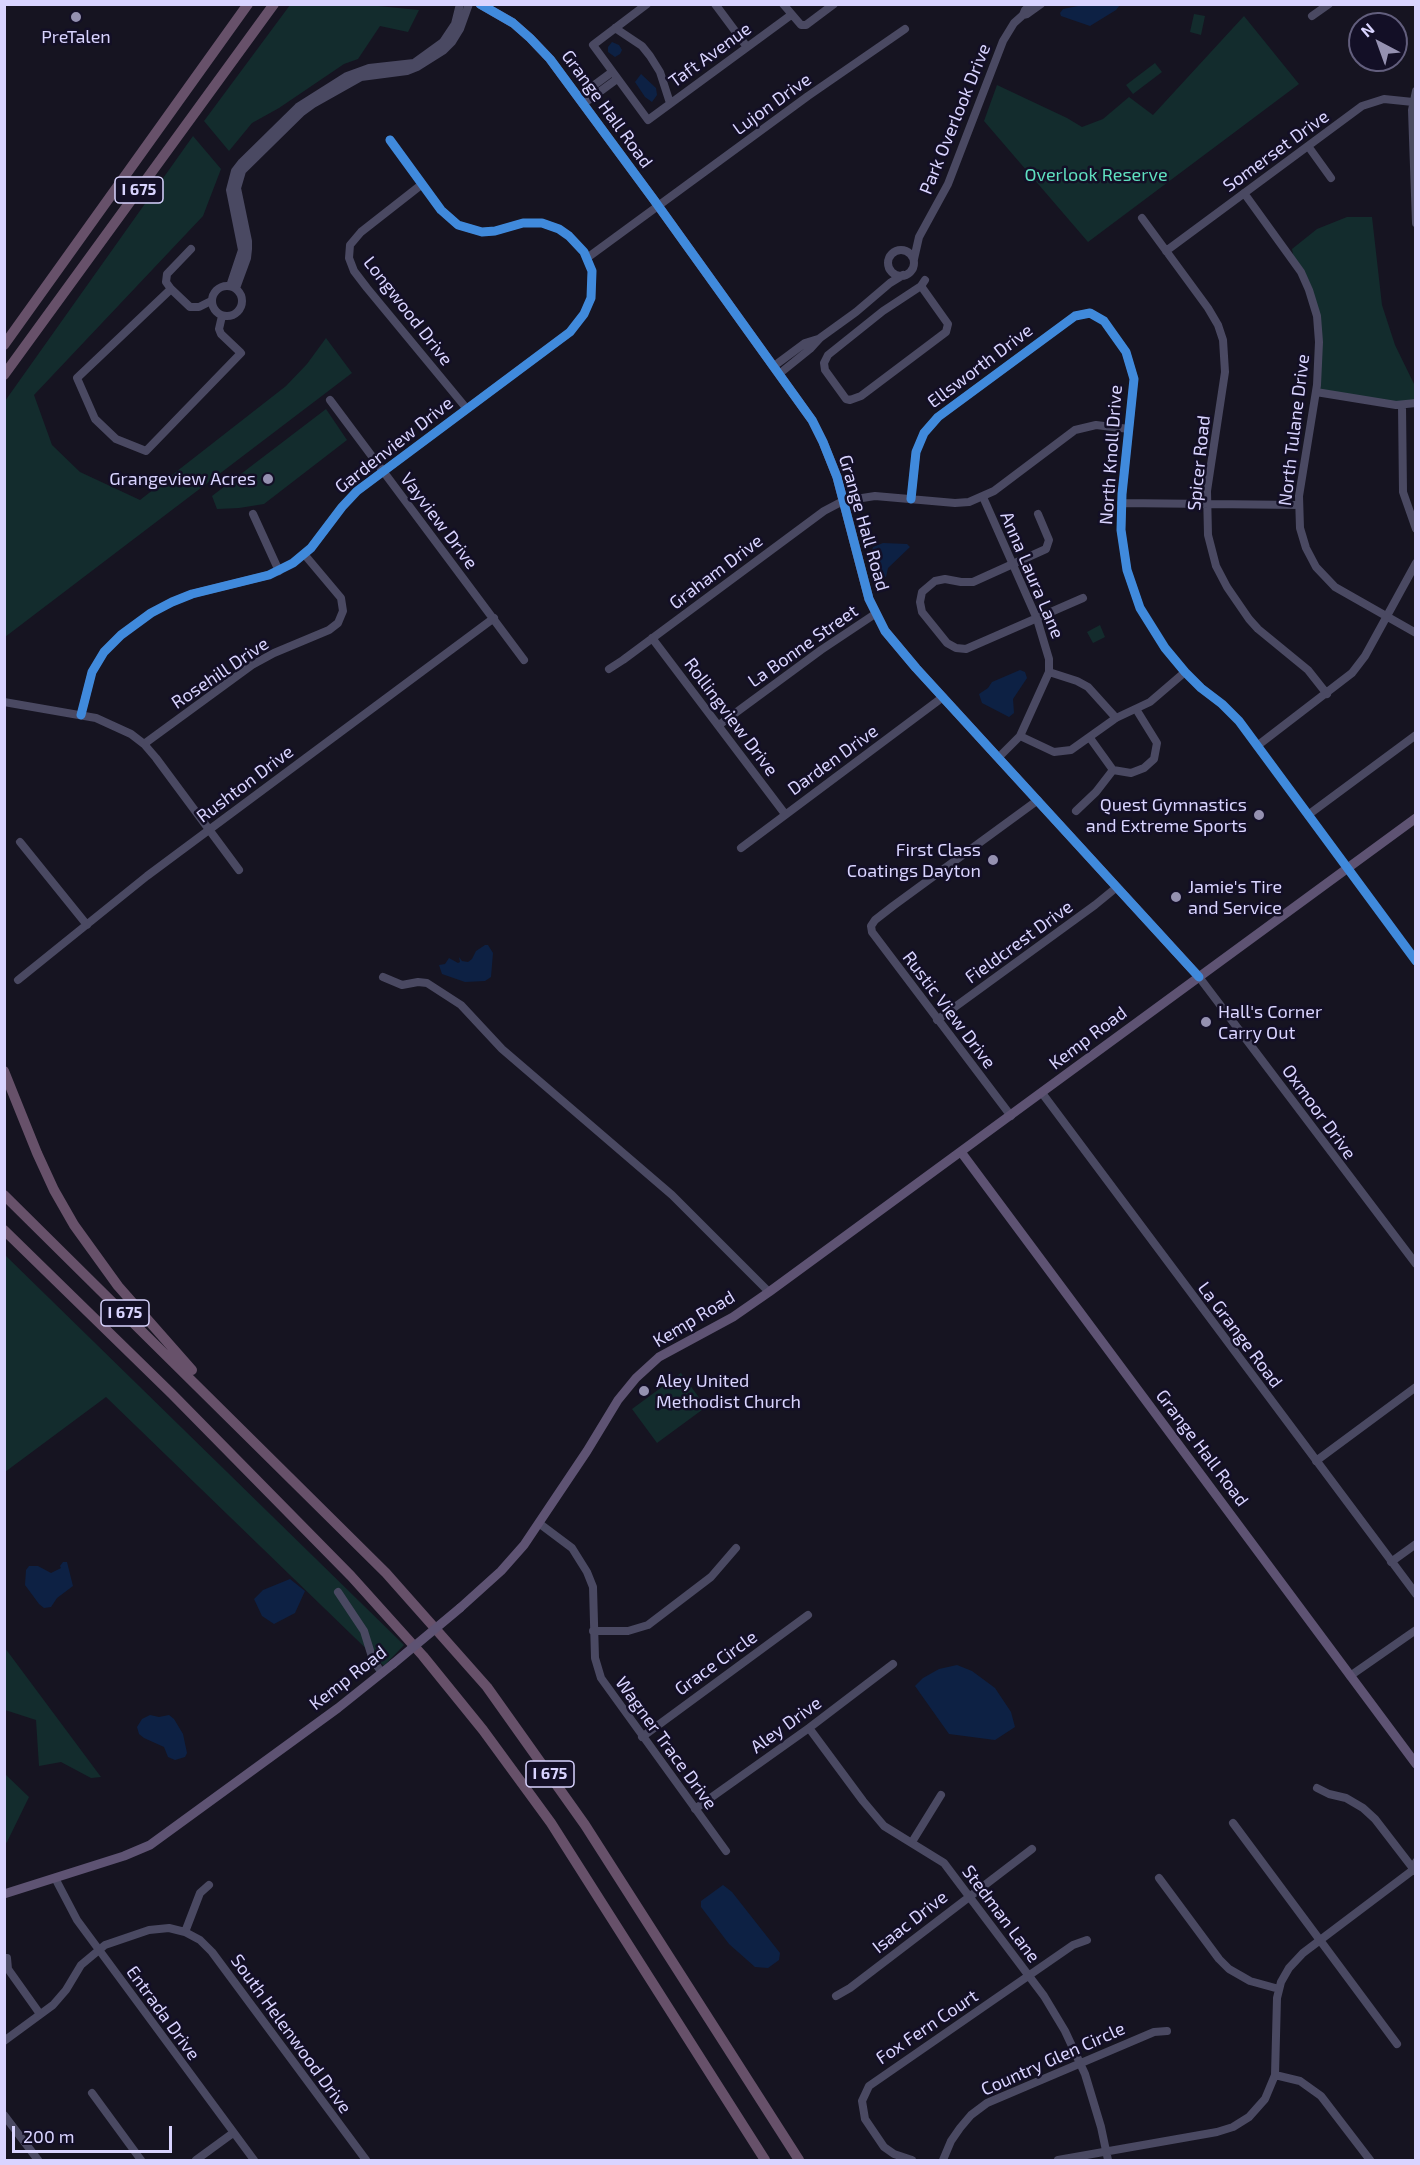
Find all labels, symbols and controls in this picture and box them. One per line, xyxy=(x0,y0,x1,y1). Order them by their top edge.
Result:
marker: PreTalen xyxy=(69,10,83,24)
north arrow xyxy=(1348,12,1408,72)
street label: Taft Avenue xyxy=(665,18,755,92)
text: N xyxy=(1357,19,1378,41)
place label: PreTalen xyxy=(41,26,111,48)
street label: Park Overlook Drive xyxy=(915,40,995,198)
street label: Grange Hall Road xyxy=(557,46,657,172)
street label: Lujon Drive xyxy=(729,68,815,140)
street label: Somerset Drive xyxy=(1219,105,1333,197)
park label: Overlook Reserve xyxy=(1024,164,1168,186)
road number: I 675 xyxy=(115,177,163,203)
street label: Longwood Drive xyxy=(359,252,457,370)
street label: Ellsworth Drive xyxy=(923,319,1037,413)
street label: North Tulane Drive xyxy=(1274,353,1314,507)
street label: North Knoll Drive xyxy=(1095,384,1127,526)
street label: Gardenview Drive xyxy=(331,392,457,498)
street label: Spicer Road xyxy=(1183,414,1215,512)
street label: Grange Hall Road xyxy=(834,452,894,594)
place label: Grangeview Acres xyxy=(109,468,256,490)
street label: Vayview Drive xyxy=(396,469,482,573)
marker: Grangeview Acres xyxy=(261,472,275,486)
street label: Anna Laura Lane xyxy=(996,508,1068,642)
street label: Graham Drive xyxy=(665,530,767,614)
street label: La Bonne Street xyxy=(744,600,862,692)
street label: Rosehill Drive xyxy=(167,633,273,713)
street label: Rollingview Drive xyxy=(680,654,782,780)
street label: Darden Drive xyxy=(784,720,882,800)
street label: Rushton Drive xyxy=(192,741,298,827)
place label: Quest Gymnastics and Extreme Sports xyxy=(1086,794,1247,836)
marker: Quest Gymnastics and Extreme Sports xyxy=(1252,808,1266,822)
place label: First Class Coatings Dayton xyxy=(847,839,981,882)
marker: First Class Coatings Dayton xyxy=(986,853,1000,867)
place label: Jamie's Tire and Service xyxy=(1188,876,1282,918)
marker: Jamie's Tire and Service xyxy=(1169,890,1183,904)
street label: Fieldcrest Drive xyxy=(961,896,1077,988)
street label: Rustic View Drive xyxy=(898,947,1000,1073)
place label: Hall's Corner Carry Out xyxy=(1218,1001,1322,1044)
street label: Kemp Road xyxy=(1045,1002,1131,1074)
marker: Hall's Corner Carry Out xyxy=(1199,1015,1213,1029)
street label: Oxmoor Drive xyxy=(1277,1060,1361,1164)
street label: La Grange Road xyxy=(1193,1278,1287,1392)
street label: Kemp Road xyxy=(649,1286,739,1352)
road number: I 675 xyxy=(101,1300,149,1326)
place label: Aley United Methodist Church xyxy=(656,1370,801,1412)
marker: Aley United Methodist Church xyxy=(637,1384,651,1398)
street label: Grange Hall Road xyxy=(1151,1385,1253,1511)
street label: Grace Circle xyxy=(671,1626,761,1700)
street label: Kemp Road xyxy=(305,1641,391,1715)
street label: Wagner Trace Drive xyxy=(611,1672,721,1814)
street label: Aley Drive xyxy=(746,1692,826,1758)
road number: I 675 xyxy=(526,1761,574,1787)
street label: Stedman Lane xyxy=(957,1861,1045,1967)
street label: Isaac Drive xyxy=(868,1886,952,1958)
street label: South Helenwood Drive xyxy=(226,1950,356,2118)
street label: Entrada Drive xyxy=(122,1962,204,2064)
street label: Fox Fern Court xyxy=(872,1985,982,2069)
street label: Country Glen Circle xyxy=(978,2018,1128,2100)
scale bar xyxy=(15,2114,176,2152)
text: 200 m xyxy=(23,2125,75,2147)

